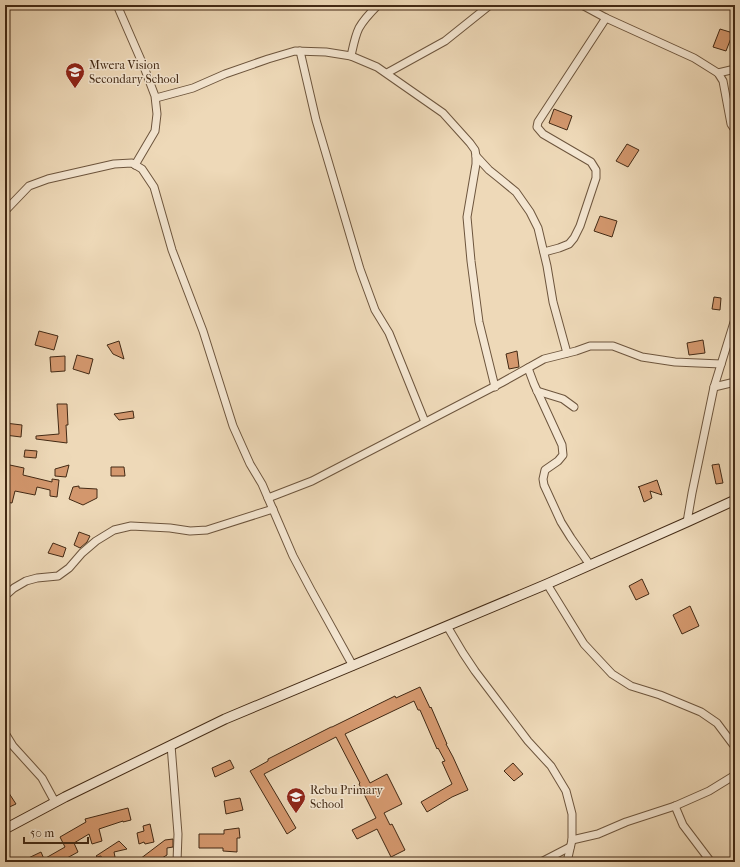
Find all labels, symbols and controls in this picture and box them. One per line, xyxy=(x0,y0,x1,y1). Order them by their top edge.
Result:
place label: Mwera Vision Secondary School xyxy=(89,58,180,86)
school or university icon: Mwera Vision Secondary School xyxy=(64,61,86,89)
place label: Rebu Primary School xyxy=(310,783,384,811)
school or university icon: Rebu Primary School xyxy=(285,786,307,814)
scale bar xyxy=(24,819,88,845)
text: 50 m xyxy=(30,826,54,840)

